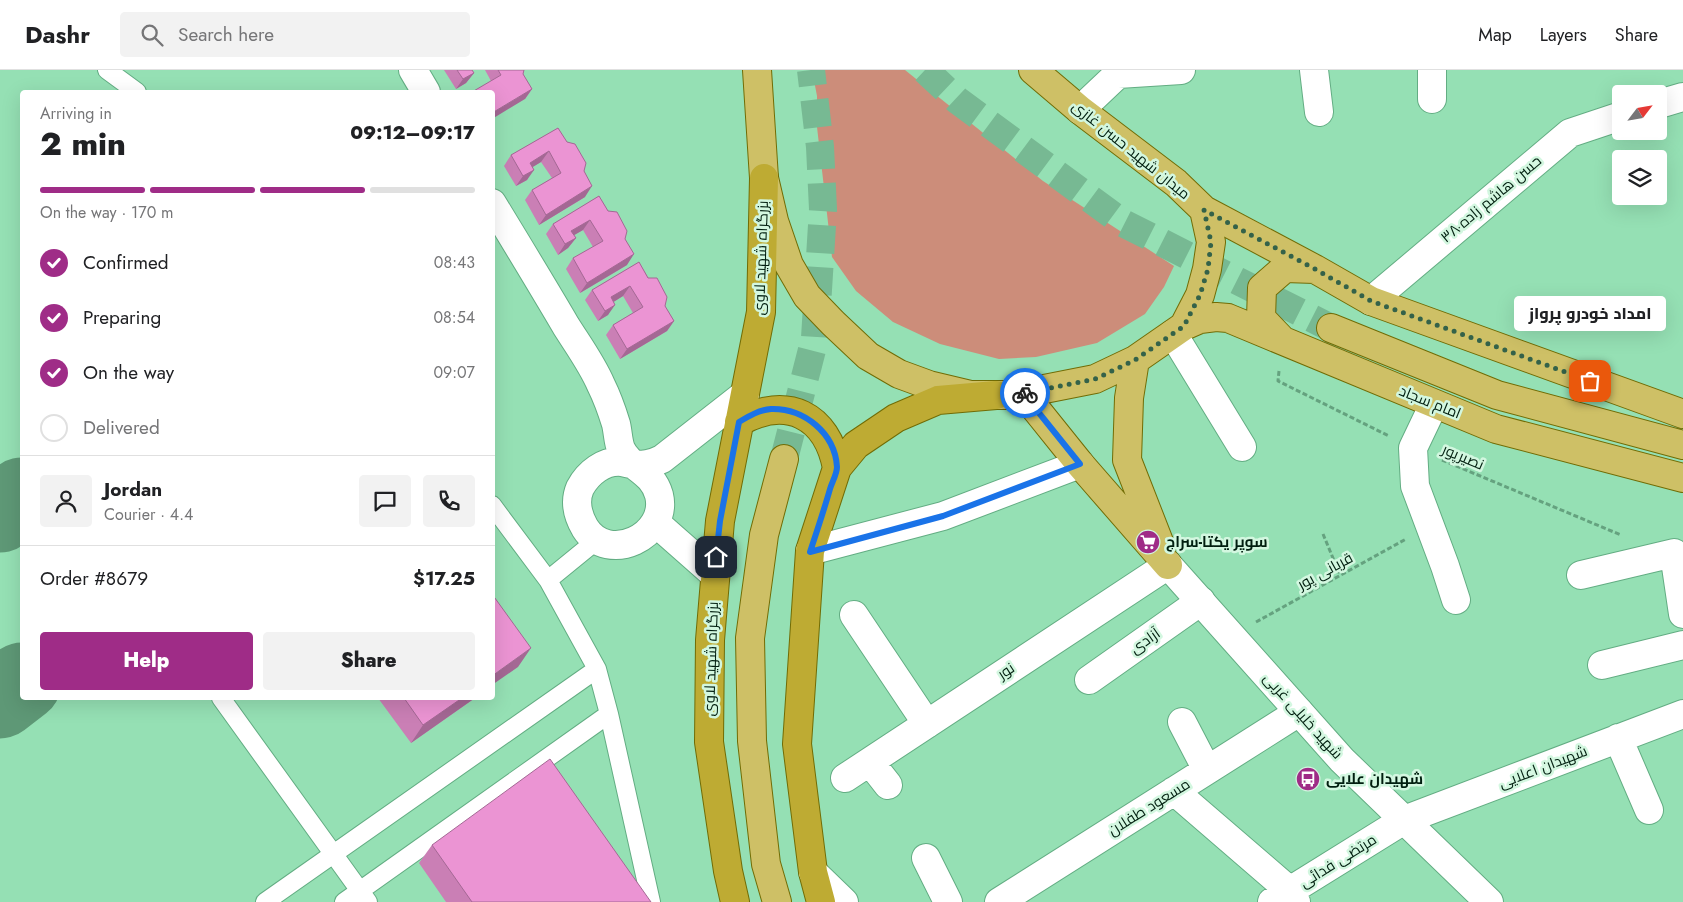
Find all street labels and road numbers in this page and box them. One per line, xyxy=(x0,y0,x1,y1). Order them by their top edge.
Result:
street label: میدان شهید حسن غازی xyxy=(1067,95,1195,205)
street label: ۳۸-حسن هاشم زاده xyxy=(1436,150,1546,248)
street label: بزرگراه شهید لاوی xyxy=(748,200,774,316)
street label: امام سجاد xyxy=(1396,380,1464,424)
street label: نصیرپور xyxy=(1438,438,1487,476)
street label: قربانی پور xyxy=(1292,547,1357,596)
street label: بزرگراه شهید لاوی xyxy=(698,601,724,717)
street label: آزادی xyxy=(1125,623,1165,659)
street label: نور xyxy=(992,657,1019,685)
street label: شهید خلیلی غربی xyxy=(1258,668,1348,764)
street label: شهیدان اعلایی xyxy=(1495,740,1591,794)
street label: مسعود طفلان xyxy=(1104,773,1194,841)
street label: مرتضی فدائی xyxy=(1295,829,1381,893)

